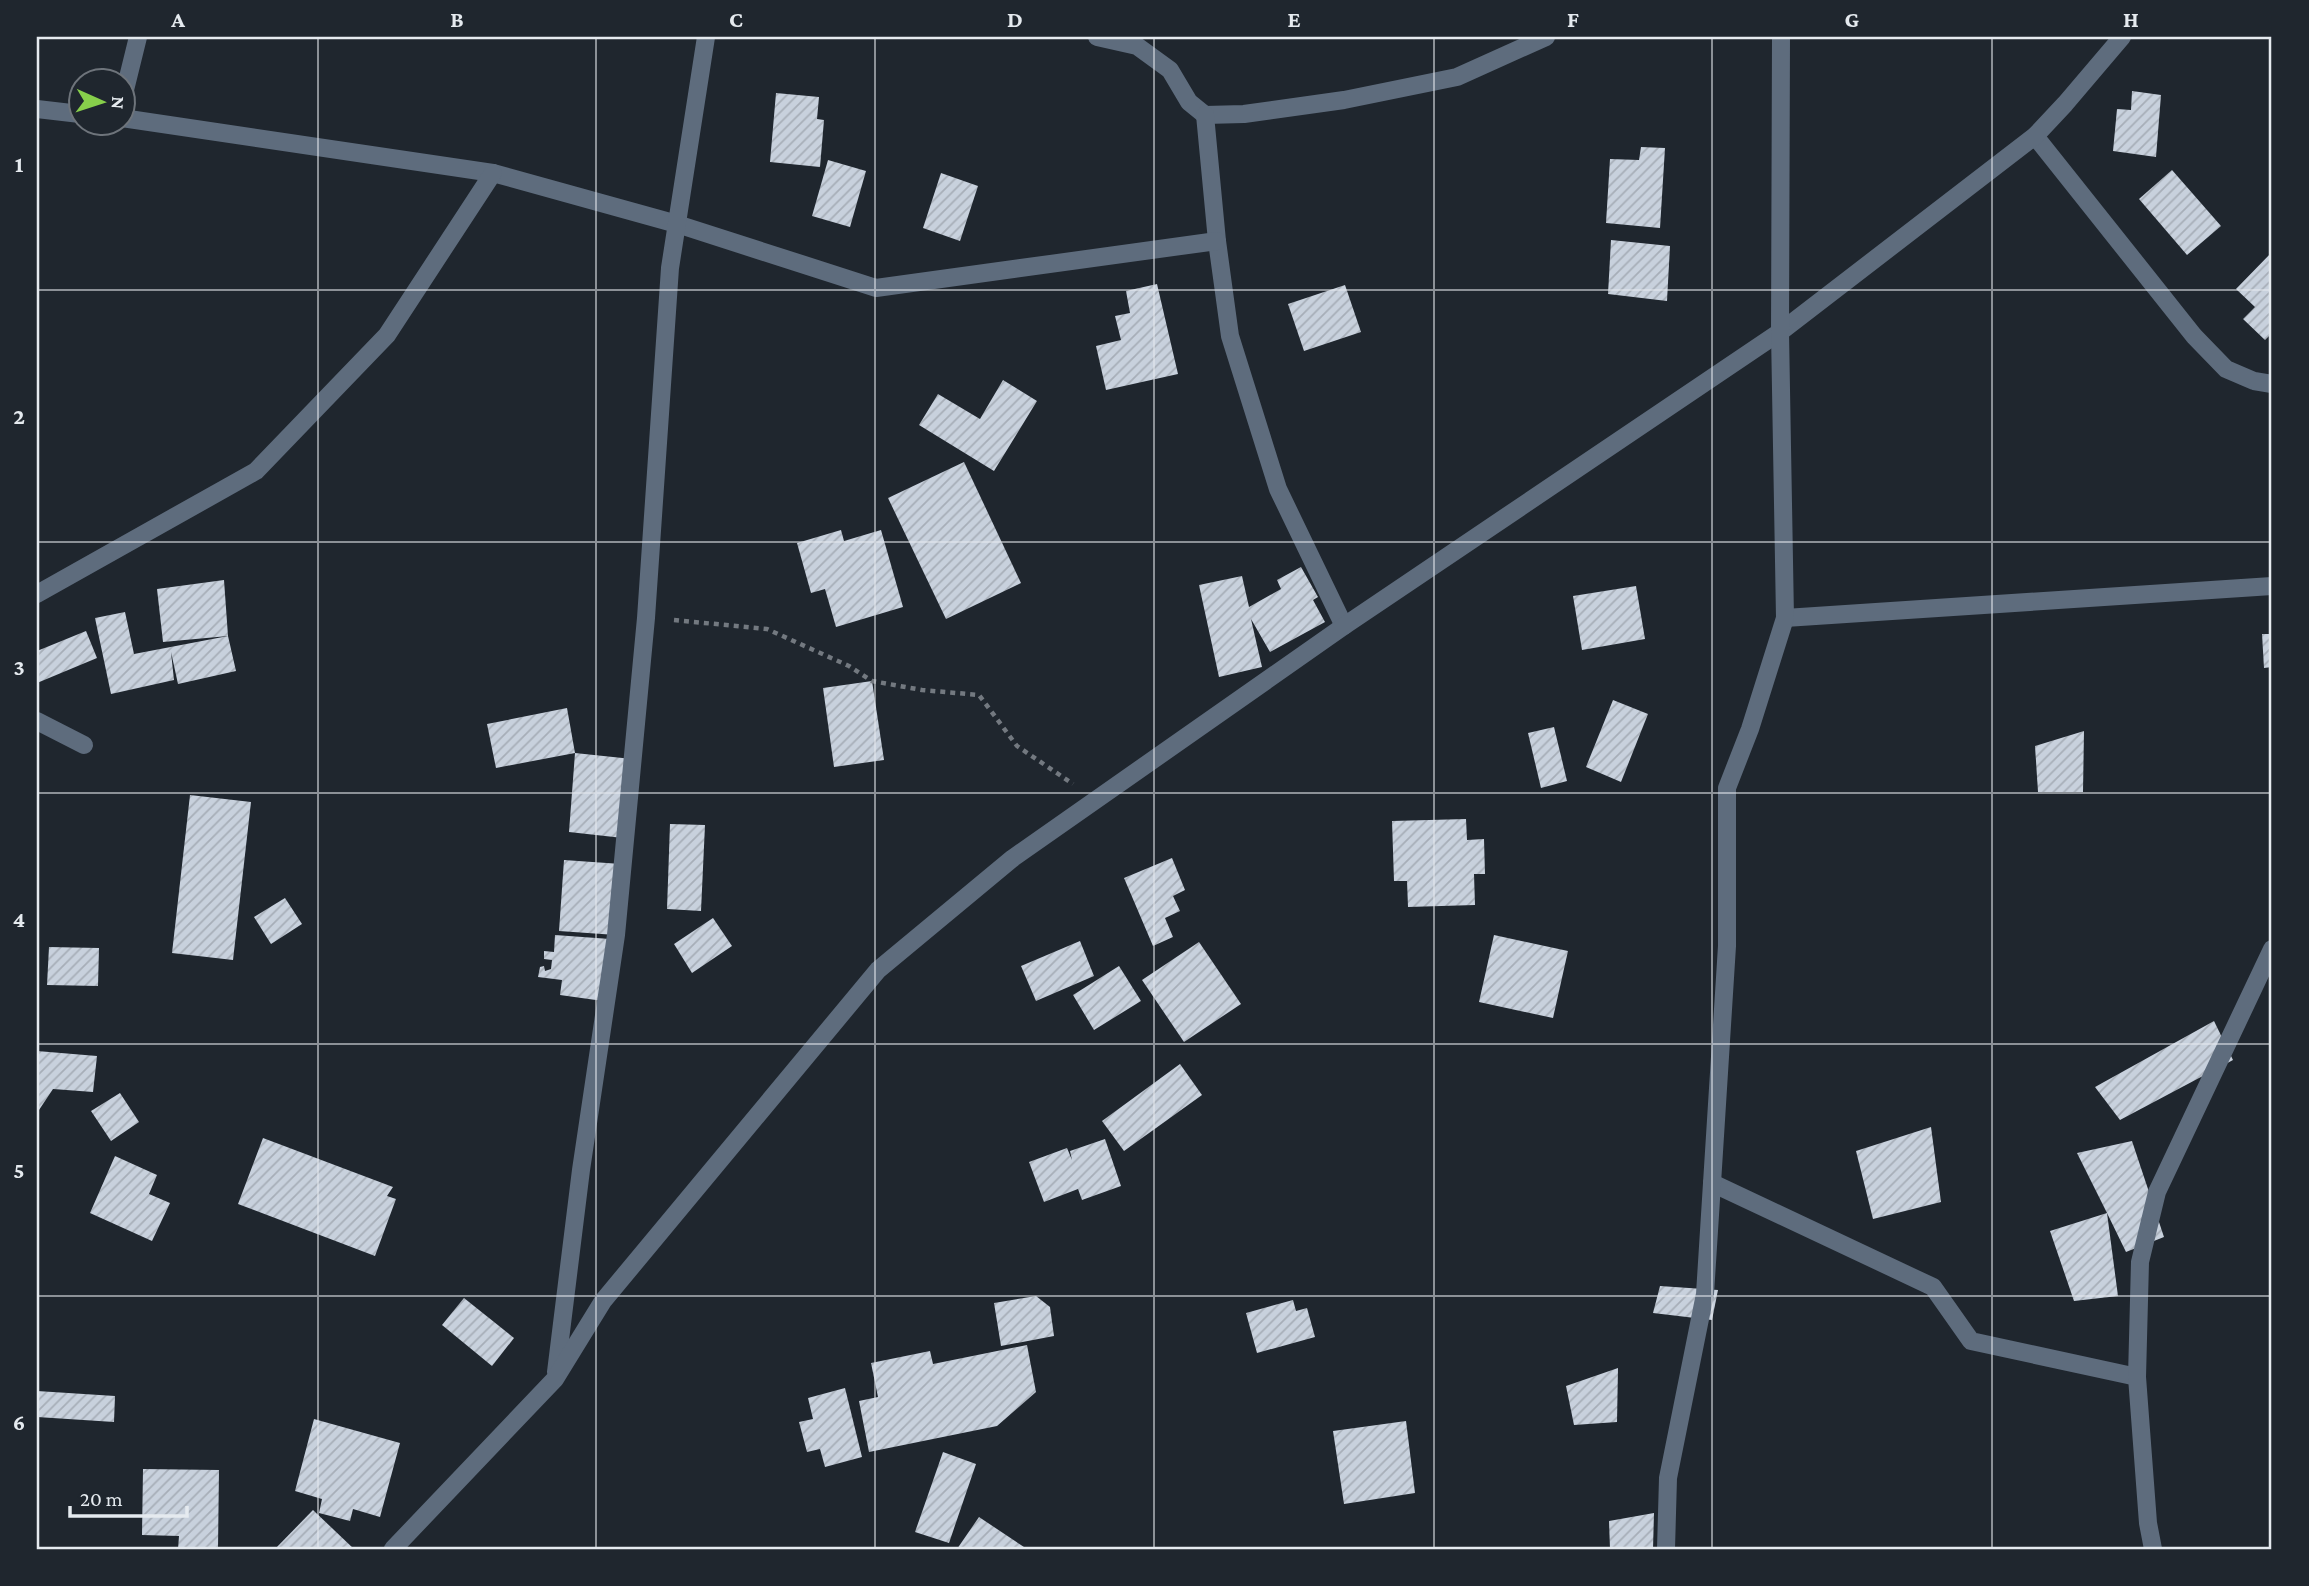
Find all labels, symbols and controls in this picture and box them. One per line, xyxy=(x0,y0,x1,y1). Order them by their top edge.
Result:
text: A xyxy=(170,6,185,32)
text: B xyxy=(450,6,464,32)
text: C xyxy=(729,6,743,32)
text: D xyxy=(1007,6,1023,32)
text: E xyxy=(1287,6,1301,32)
text: F xyxy=(1567,6,1579,32)
text: G xyxy=(1845,6,1860,32)
text: H xyxy=(2123,6,2139,32)
north arrow xyxy=(66,66,136,136)
text: N xyxy=(108,96,129,110)
text: 1 xyxy=(15,151,24,177)
text: 2 xyxy=(13,403,25,429)
text: 3 xyxy=(13,654,25,680)
text: 4 xyxy=(13,906,25,932)
text: 5 xyxy=(13,1157,25,1183)
text: 6 xyxy=(13,1409,25,1435)
scale bar xyxy=(70,1474,187,1518)
text: 20 m xyxy=(80,1487,123,1511)

